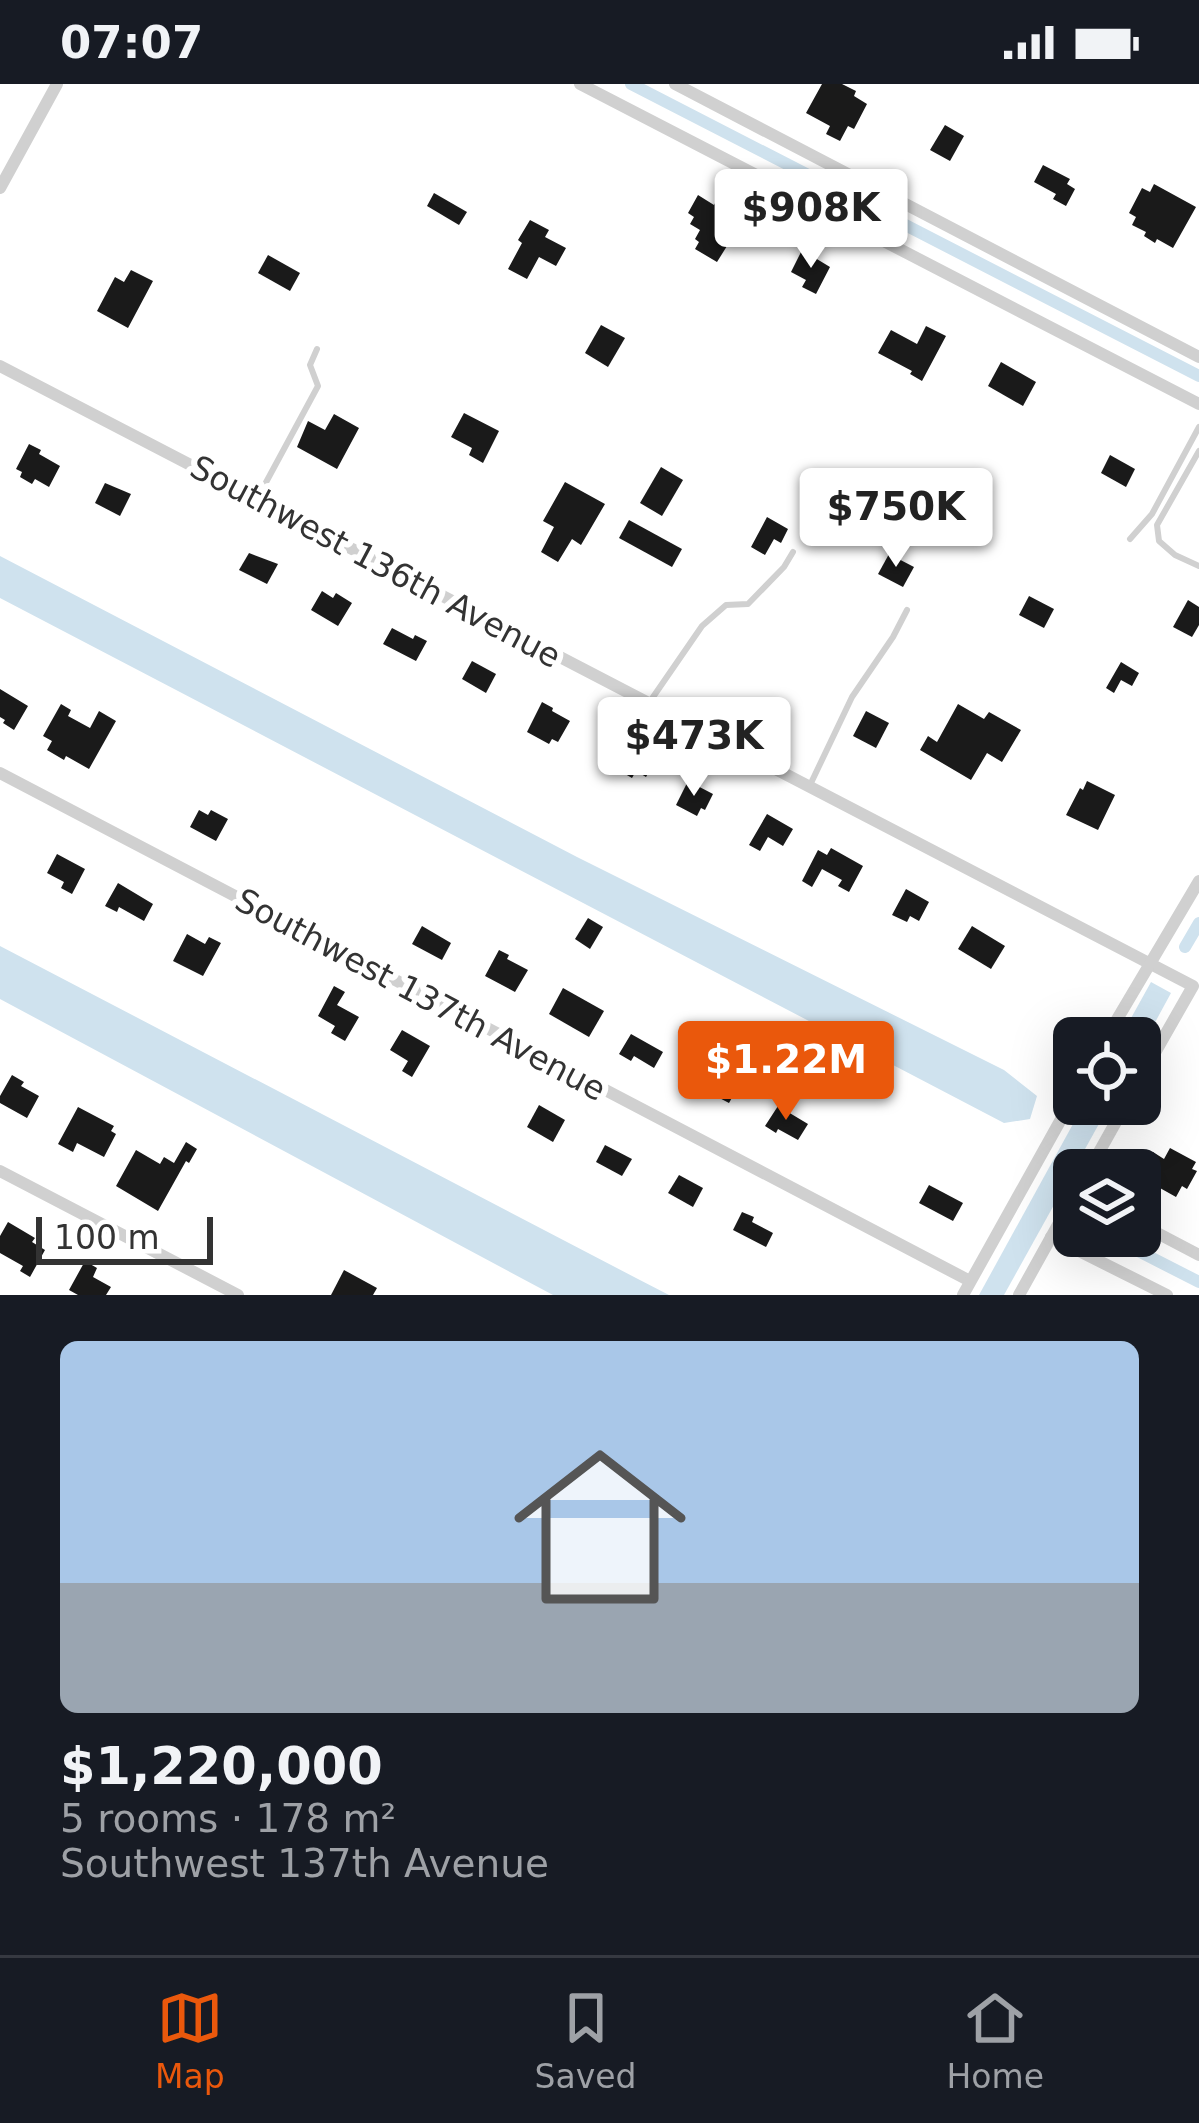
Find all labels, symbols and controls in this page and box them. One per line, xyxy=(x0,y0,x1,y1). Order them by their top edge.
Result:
text: 07:07 xyxy=(60,16,203,69)
pin: $908K xyxy=(727,169,895,271)
text: $908K xyxy=(742,185,880,230)
street label: Southwest 136th Avenue xyxy=(184,447,568,676)
pin: $750K xyxy=(812,468,980,570)
text: $750K xyxy=(827,484,965,529)
pin: $473K xyxy=(610,697,778,799)
text: $473K xyxy=(625,713,763,758)
street label: Southwest 137th Avenue xyxy=(229,880,613,1109)
map controls xyxy=(1053,1017,1161,1257)
button: locate xyxy=(1053,1017,1161,1125)
pin: $1.22M xyxy=(688,1021,884,1123)
text: $1.22M xyxy=(705,1037,867,1082)
button: layers xyxy=(1053,1149,1161,1257)
scale bar xyxy=(36,1211,213,1264)
text: 100 m xyxy=(54,1218,160,1257)
icon: home xyxy=(492,1419,708,1635)
text: $1,220,000 xyxy=(60,1737,383,1796)
text: 5 rooms · 178 m² xyxy=(60,1796,396,1841)
text: Southwest 137th Avenue xyxy=(60,1841,549,1886)
tab: Map xyxy=(155,1985,225,2096)
tab: Saved xyxy=(535,1985,637,2096)
tab: Home xyxy=(947,1985,1044,2096)

